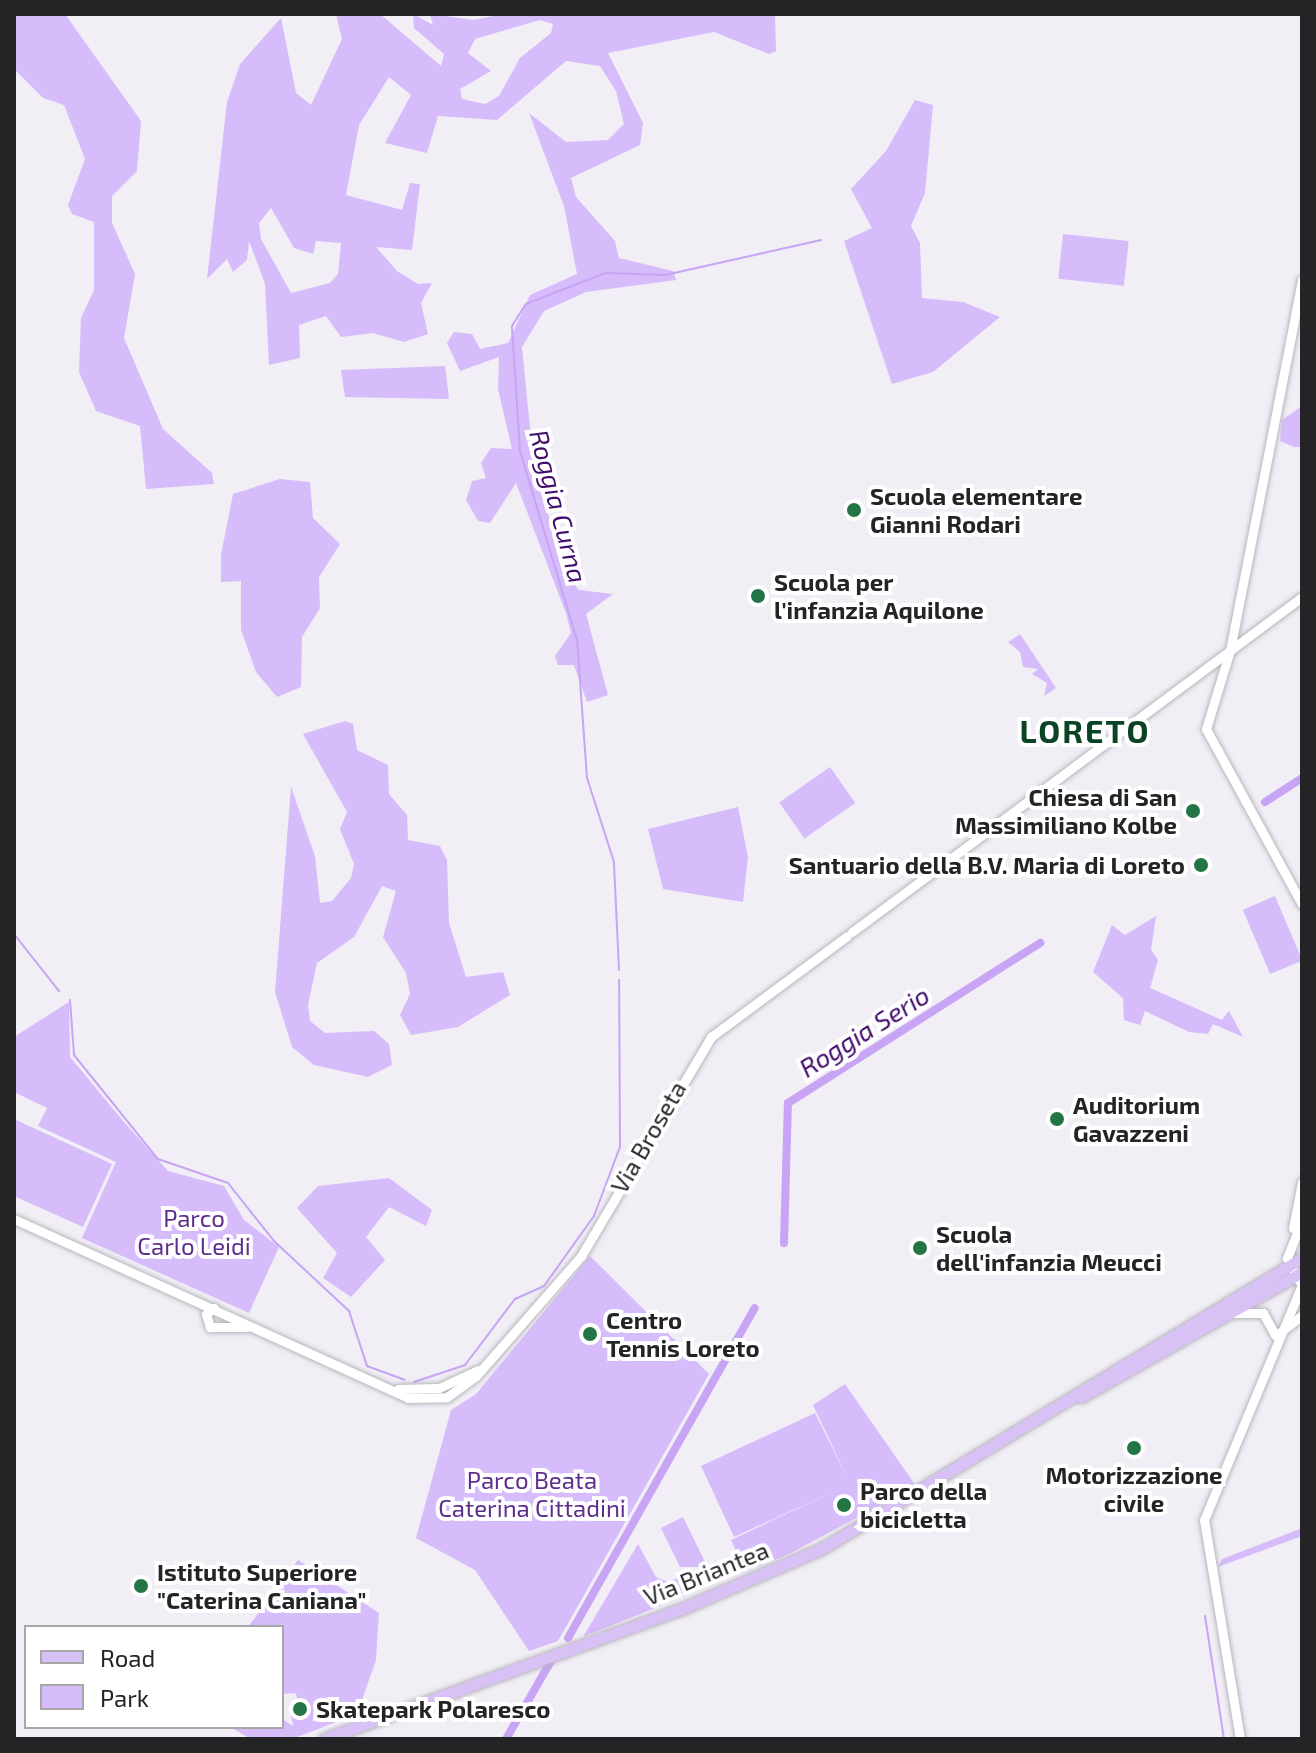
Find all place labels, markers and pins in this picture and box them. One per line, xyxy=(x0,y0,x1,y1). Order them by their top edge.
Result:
place label: Scuola elementare Gianni Rodari xyxy=(870,482,1083,538)
marker: Scuola elementare Gianni Rodari xyxy=(845,501,863,519)
place label: Scuola per l'infanzia Aquilone xyxy=(774,568,984,624)
marker: Scuola per l'infanzia Aquilone xyxy=(749,587,767,605)
place label: Chiesa di San Massimiliano Kolbe xyxy=(955,783,1177,839)
marker: Chiesa di San Massimiliano Kolbe xyxy=(1184,802,1202,820)
place label: Santuario della B.V. Maria di Loreto xyxy=(789,851,1185,879)
marker: Santuario della B.V. Maria di Loreto xyxy=(1192,856,1210,874)
place label: Auditorium Gavazzeni xyxy=(1073,1091,1200,1147)
marker: Auditorium Gavazzeni xyxy=(1048,1110,1066,1128)
place label: Scuola dell'infanzia Meucci xyxy=(936,1220,1162,1276)
marker: Scuola dell'infanzia Meucci xyxy=(911,1239,929,1257)
place label: Centro Tennis Loreto xyxy=(606,1306,760,1362)
marker: Centro Tennis Loreto xyxy=(581,1325,599,1343)
marker: Motorizzazione civile xyxy=(1125,1439,1143,1457)
place label: Motorizzazione civile xyxy=(1045,1461,1223,1517)
place label: Parco della bicicletta xyxy=(860,1477,987,1533)
marker: Parco della bicicletta xyxy=(835,1496,853,1514)
place label: Istituto Superiore "Caterina Caniana" xyxy=(157,1558,367,1614)
marker: Istituto Superiore "Caterina Caniana" xyxy=(132,1577,150,1595)
place label: Skatepark Polaresco xyxy=(316,1695,550,1723)
marker: Skatepark Polaresco xyxy=(291,1700,309,1718)

